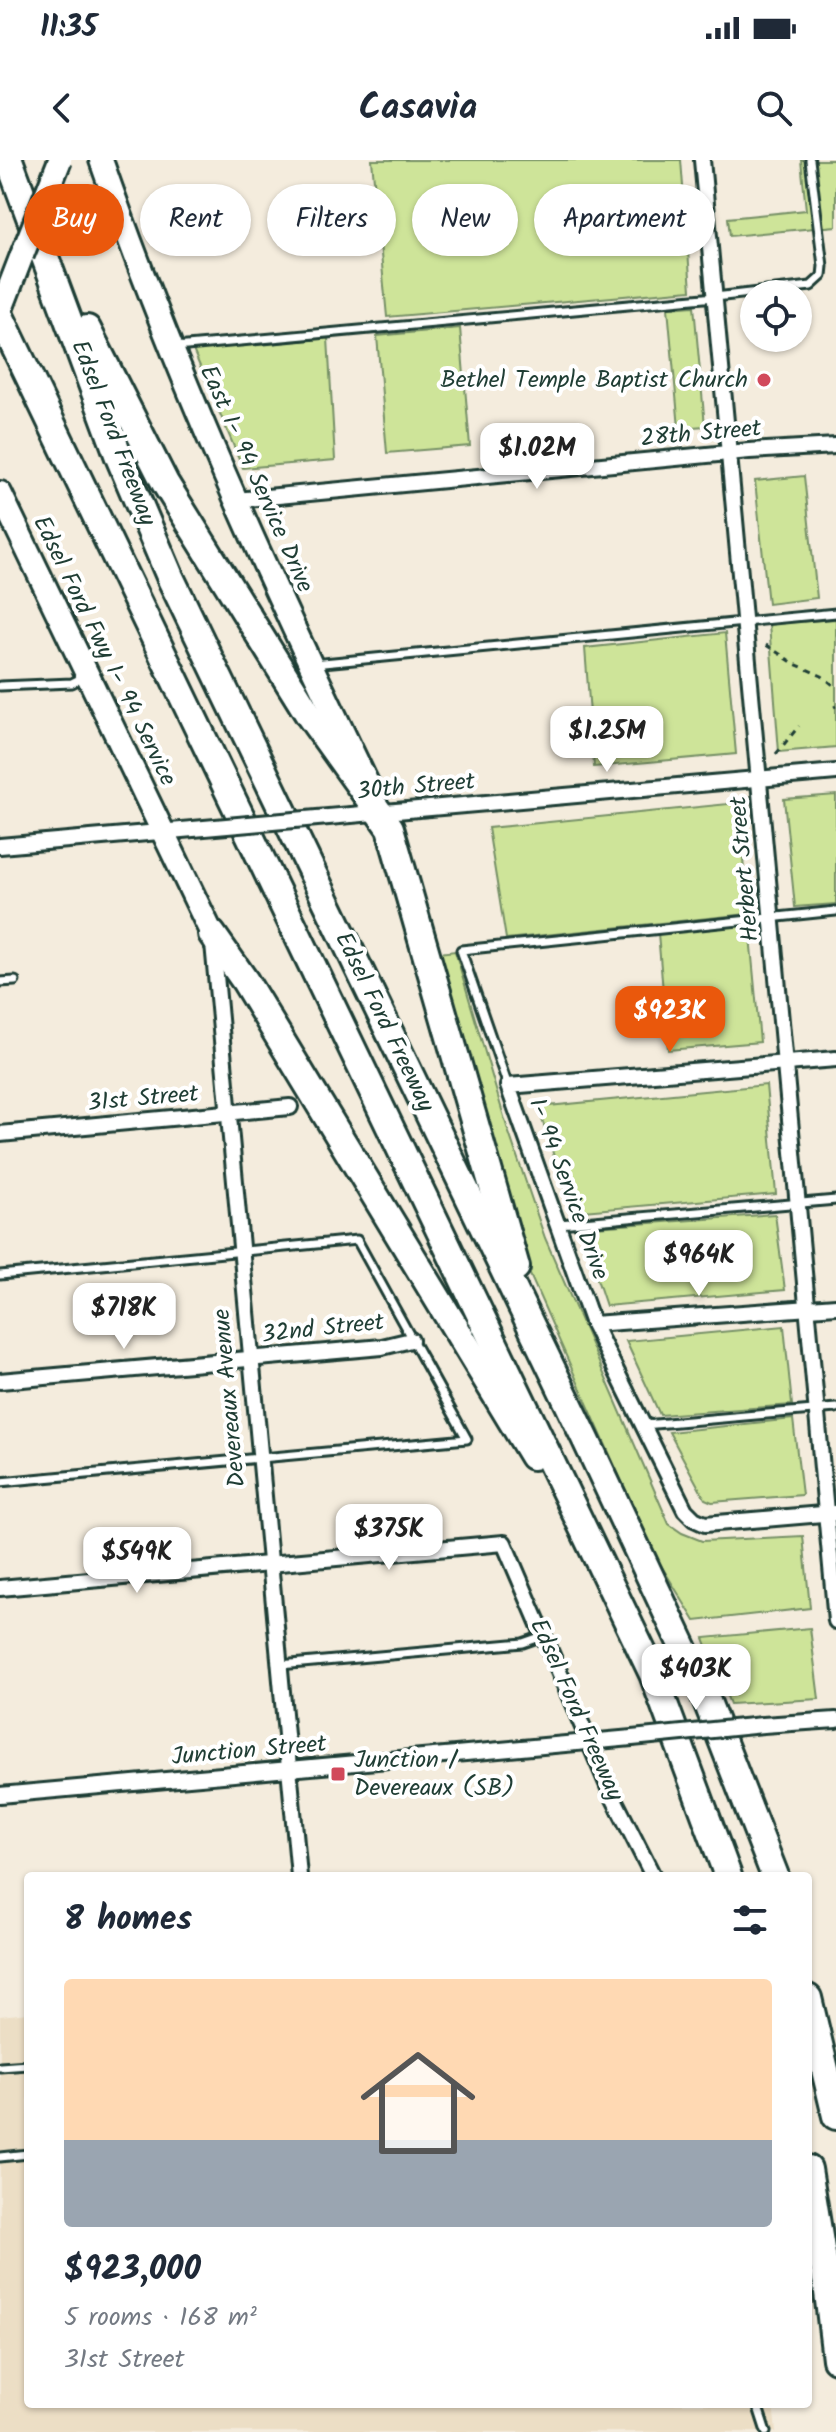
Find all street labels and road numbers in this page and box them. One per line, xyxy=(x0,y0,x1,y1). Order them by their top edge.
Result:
street label: Edsel Ford Freeway xyxy=(60,334,167,532)
street label: East I- 94 Service Drive xyxy=(188,359,324,599)
street label: 28th Street xyxy=(639,409,764,459)
street label: Edsel Ford Fwy I- 94 Service xyxy=(21,509,187,793)
street label: 30th Street xyxy=(355,762,477,812)
street label: Herbert Street xyxy=(719,794,771,943)
street label: Edsel Ford Freeway xyxy=(323,925,445,1119)
street label: 31st Street xyxy=(86,1075,201,1123)
street label: I- 94 Service Drive xyxy=(517,1093,619,1286)
street label: 32nd Street xyxy=(260,1303,387,1355)
street label: Devereaux Avenue xyxy=(203,1307,257,1489)
street label: Edsel Ford Freeway xyxy=(518,1612,634,1808)
street label: Junction Street xyxy=(170,1725,329,1777)

